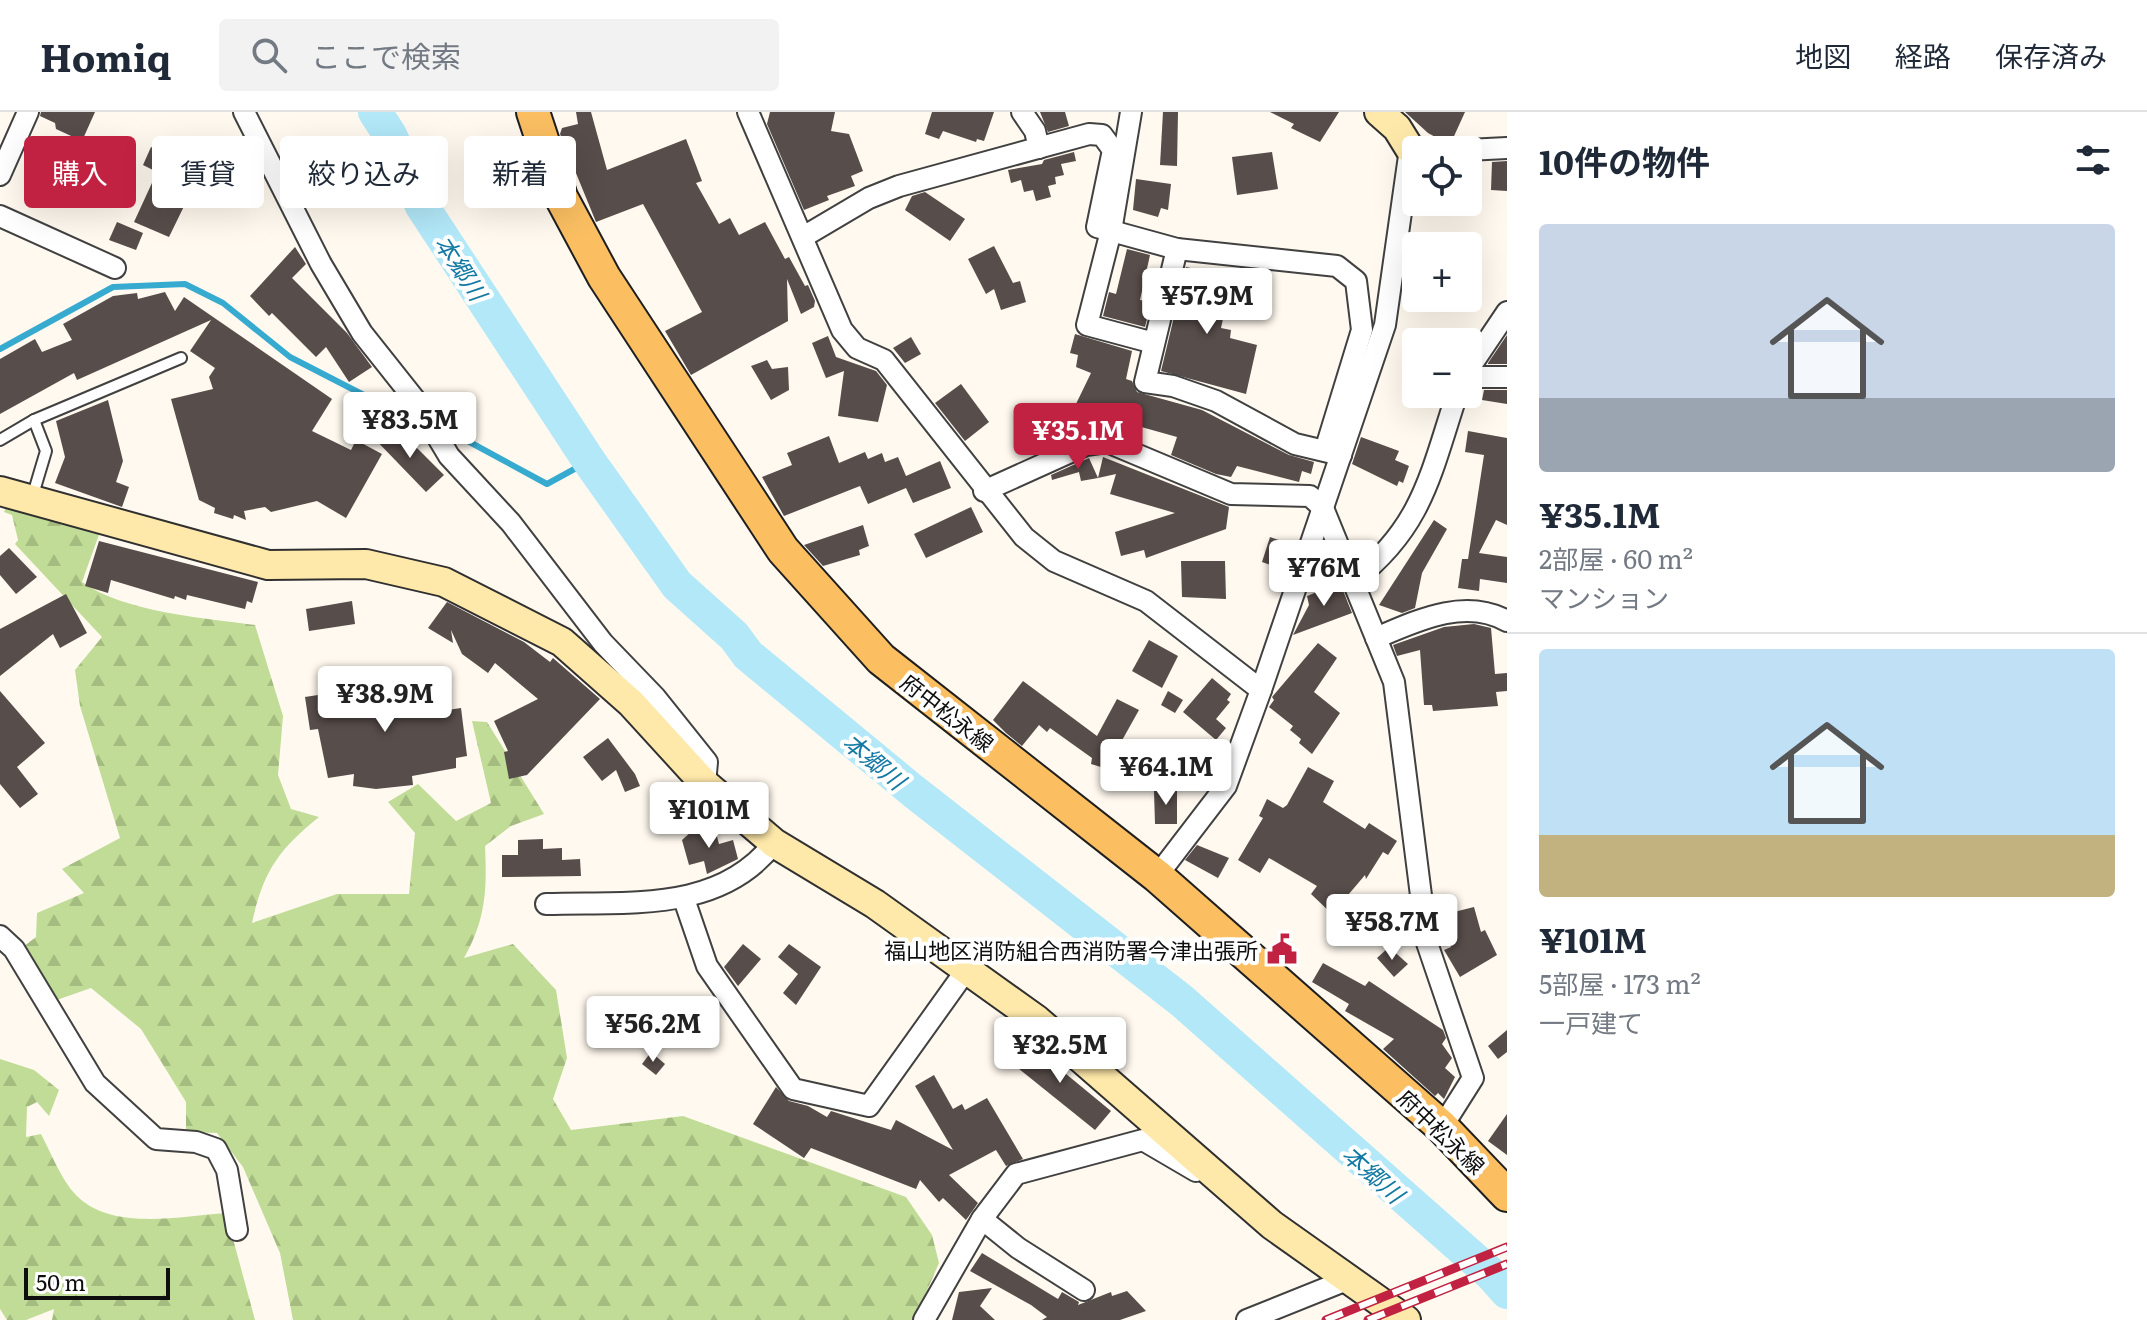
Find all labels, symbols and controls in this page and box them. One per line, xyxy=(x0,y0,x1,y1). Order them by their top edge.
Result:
search box xyxy=(219,19,779,91)
text: Homiq xyxy=(40,27,171,84)
icon: search xyxy=(247,33,291,77)
text: ここで検索 xyxy=(311,33,461,77)
text: 地図 xyxy=(1795,34,1851,76)
text: 経路 xyxy=(1895,34,1951,76)
text: 保存済み xyxy=(1995,34,2107,76)
text: 10件の物件 xyxy=(1539,135,1710,185)
chip: 購入 xyxy=(24,136,136,208)
chip: 賃貸 xyxy=(152,136,264,208)
chip: 絞り込み xyxy=(280,136,448,208)
chip: 新着 xyxy=(464,136,576,208)
map controls xyxy=(1402,136,1482,408)
button: locate xyxy=(1402,136,1482,216)
icon: filters xyxy=(2071,138,2115,182)
water label: 本郷川 xyxy=(428,227,498,309)
button: + xyxy=(1402,232,1482,312)
pin: ¥57.9M xyxy=(1142,268,1272,336)
text: ¥57.9M xyxy=(1160,274,1254,313)
icon: home xyxy=(1755,276,1899,420)
button: − xyxy=(1402,328,1482,408)
pin: ¥83.5M xyxy=(345,392,475,460)
text: ¥83.5M xyxy=(361,398,459,437)
pin: ¥35.1M xyxy=(1013,403,1143,471)
text: ¥35.1M xyxy=(1032,409,1124,448)
text: ¥35.1M xyxy=(1539,488,1660,538)
text: 2部屋 · 60 m² xyxy=(1539,538,1693,577)
pin: ¥76M xyxy=(1277,540,1371,608)
text: ¥76M xyxy=(1287,546,1361,585)
text: マンション xyxy=(1539,577,1669,616)
street label: 府中松永線 xyxy=(894,665,1002,759)
pin: ¥38.9M xyxy=(320,666,450,734)
text: ¥38.9M xyxy=(336,672,434,711)
icon: home xyxy=(1755,701,1899,845)
water label: 本郷川 xyxy=(836,723,916,798)
pin: ¥64.1M xyxy=(1101,739,1231,807)
text: ¥64.1M xyxy=(1118,745,1214,784)
pin: ¥101M xyxy=(653,782,765,850)
text: ¥101M xyxy=(668,788,750,827)
pin: ¥58.7M xyxy=(1327,894,1457,962)
text: ¥58.7M xyxy=(1344,900,1440,939)
text: ¥101M xyxy=(1539,913,1647,963)
public building icon: 福山地区消防組合西消防署今津出張所 xyxy=(1265,932,1299,966)
place label: 福山地区消防組合西消防署今津出張所 xyxy=(884,933,1258,966)
text: 5部屋 · 173 m² xyxy=(1539,963,1701,1002)
pin: ¥56.2M xyxy=(588,996,718,1064)
text: ¥56.2M xyxy=(605,1002,701,1041)
text: 一戸建て xyxy=(1539,1002,1643,1041)
pin: ¥32.5M xyxy=(995,1017,1125,1085)
text: ¥32.5M xyxy=(1012,1023,1108,1062)
street label: 府中松永線 xyxy=(1391,1081,1493,1181)
water label: 本郷川 xyxy=(1336,1136,1415,1212)
scale bar xyxy=(24,1264,170,1300)
text: 50 m xyxy=(36,1265,86,1298)

